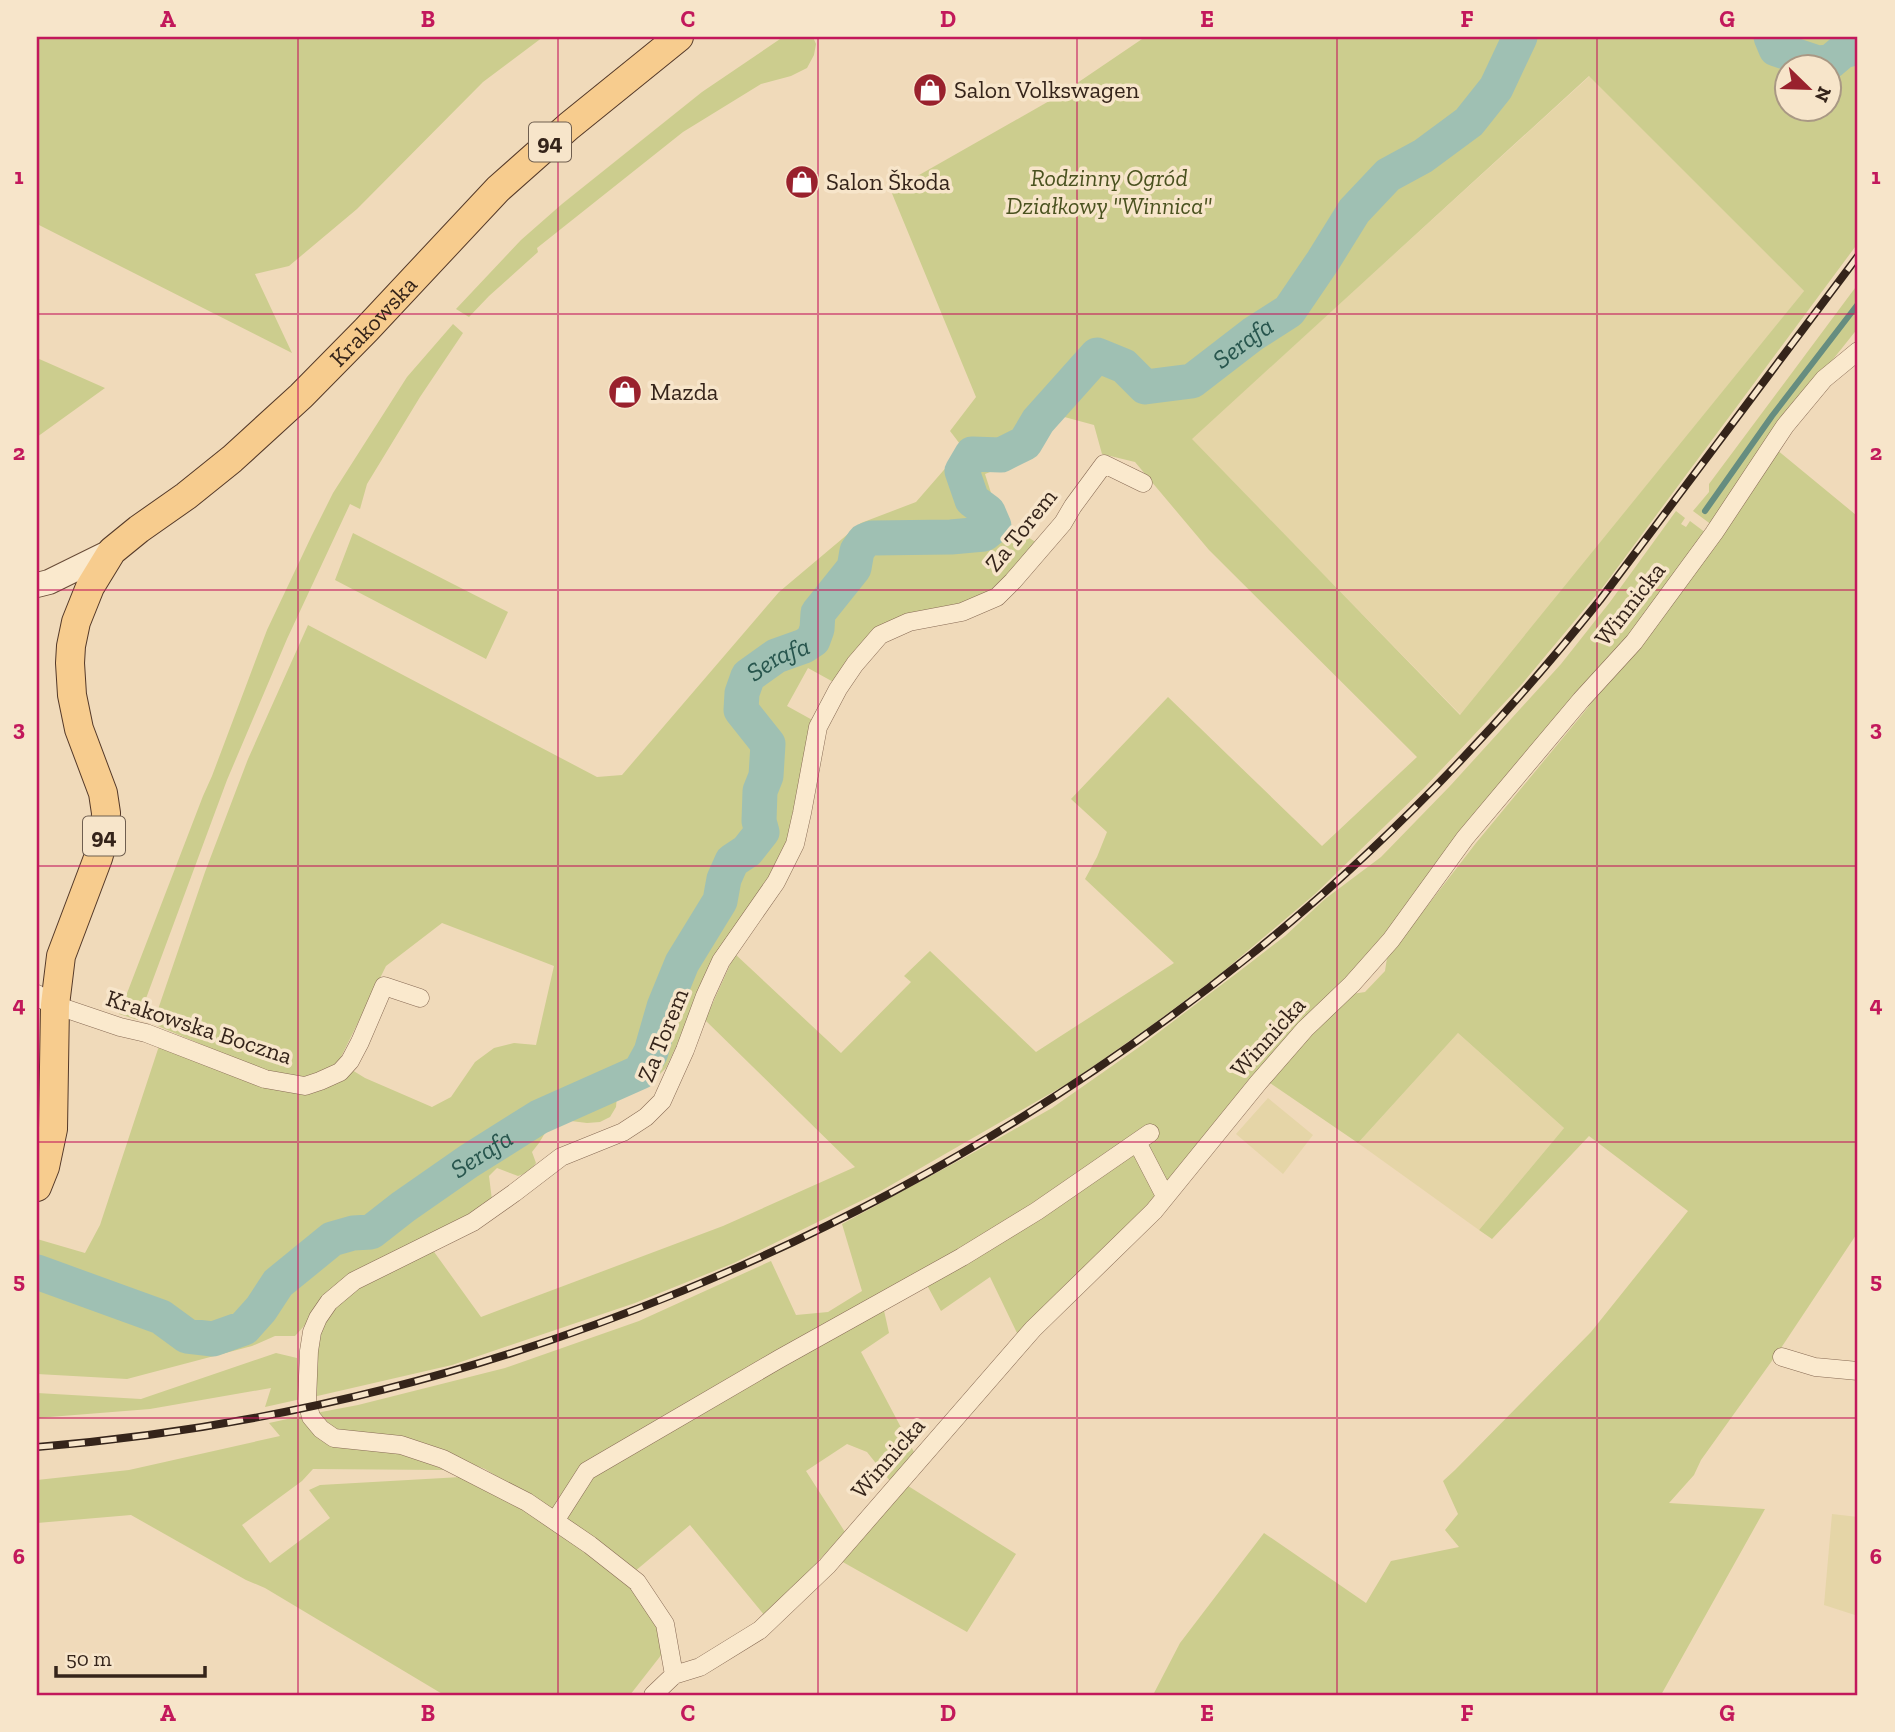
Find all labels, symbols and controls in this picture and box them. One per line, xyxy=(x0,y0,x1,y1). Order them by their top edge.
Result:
text: A xyxy=(160,5,176,33)
text: B xyxy=(421,5,435,33)
text: C xyxy=(681,5,695,33)
text: D xyxy=(940,5,956,33)
text: E xyxy=(1200,5,1214,33)
text: F xyxy=(1460,5,1474,33)
text: G xyxy=(1719,5,1735,33)
north arrow xyxy=(1772,52,1842,122)
shop icon: Salon Volkswagen xyxy=(911,71,949,109)
place label: Salon Volkswagen xyxy=(954,75,1140,104)
text: N xyxy=(1810,83,1837,106)
road number: 94 xyxy=(529,122,571,162)
text: 1 xyxy=(14,162,24,190)
text: 1 xyxy=(1871,162,1881,190)
shop icon: Salon Škoda xyxy=(783,163,821,201)
park label: Rodzinny Ogród Działkowy "Winnica" xyxy=(1006,163,1212,220)
place label: Salon Škoda xyxy=(826,167,951,196)
street label: Krakowska xyxy=(323,270,423,372)
water label: Serafa xyxy=(1206,309,1279,375)
shop icon: Mazda xyxy=(606,373,644,411)
place label: Mazda xyxy=(650,377,719,406)
text: 2 xyxy=(13,438,25,466)
text: 2 xyxy=(1870,438,1882,466)
street label: Za Torem xyxy=(978,482,1063,577)
street label: Winnicka xyxy=(1588,556,1671,651)
water label: Serafa xyxy=(740,629,814,688)
text: 3 xyxy=(13,714,25,742)
text: 3 xyxy=(1870,714,1882,742)
road number: 94 xyxy=(83,816,125,856)
street label: Krakowska Boczna xyxy=(103,983,296,1070)
street label: Za Torem xyxy=(631,984,694,1086)
text: 4 xyxy=(12,990,26,1018)
street label: Winnicka xyxy=(1224,990,1311,1083)
text: 4 xyxy=(1869,990,1883,1018)
water label: Serafa xyxy=(444,1122,519,1185)
text: 5 xyxy=(13,1266,25,1294)
text: 5 xyxy=(1870,1266,1882,1294)
street label: Winnicka xyxy=(844,1411,931,1504)
text: 6 xyxy=(13,1542,25,1570)
text: 6 xyxy=(1870,1542,1882,1570)
scale bar xyxy=(56,1634,205,1678)
text: 50 m xyxy=(66,1646,112,1671)
text: A xyxy=(160,1699,176,1727)
text: B xyxy=(421,1699,435,1727)
text: C xyxy=(681,1699,695,1727)
text: D xyxy=(940,1699,956,1727)
text: E xyxy=(1200,1699,1214,1727)
text: F xyxy=(1460,1699,1474,1727)
text: G xyxy=(1719,1699,1735,1727)

